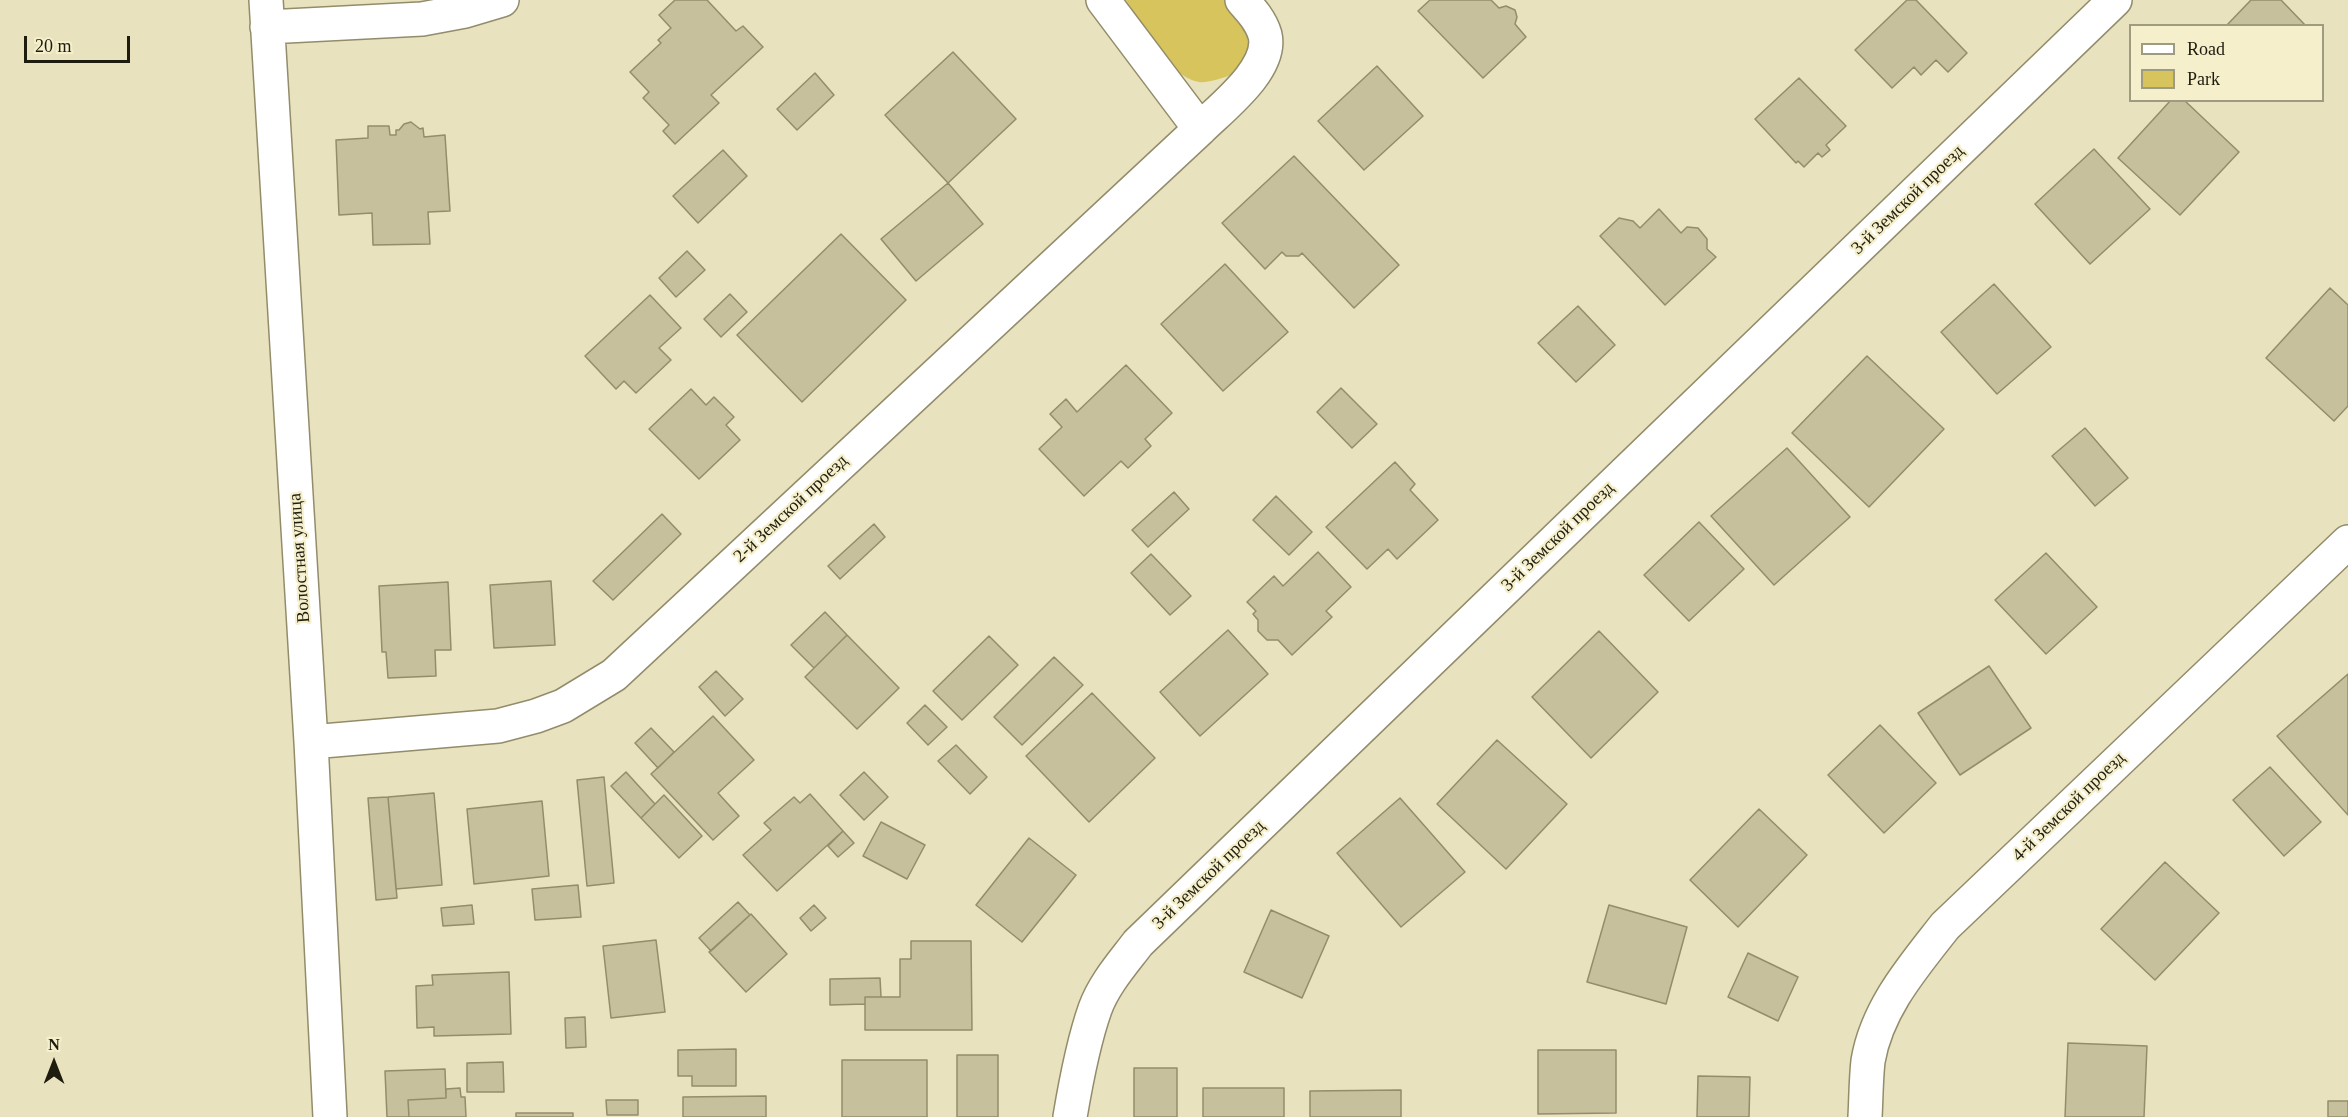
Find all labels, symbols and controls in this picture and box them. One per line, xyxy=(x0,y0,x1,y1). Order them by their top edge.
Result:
scale bar xyxy=(27,24,134,62)
legend xyxy=(2129,24,2324,102)
text: 20 m xyxy=(35,36,72,56)
text: Road xyxy=(2187,39,2225,59)
text: Park xyxy=(2187,69,2220,89)
street label: 3-й Земской проезд xyxy=(1847,141,1969,259)
street label: 2-й Земской проезд xyxy=(729,450,853,568)
street label: 3-й Земской проезд xyxy=(1497,478,1619,596)
street label: Волостная улица xyxy=(285,492,315,624)
street label: 4-й Земской проезд xyxy=(2008,748,2130,866)
street label: 3-й Земской проезд xyxy=(1148,816,1270,934)
north arrow xyxy=(24,1033,84,1093)
text: N xyxy=(48,1036,60,1053)

